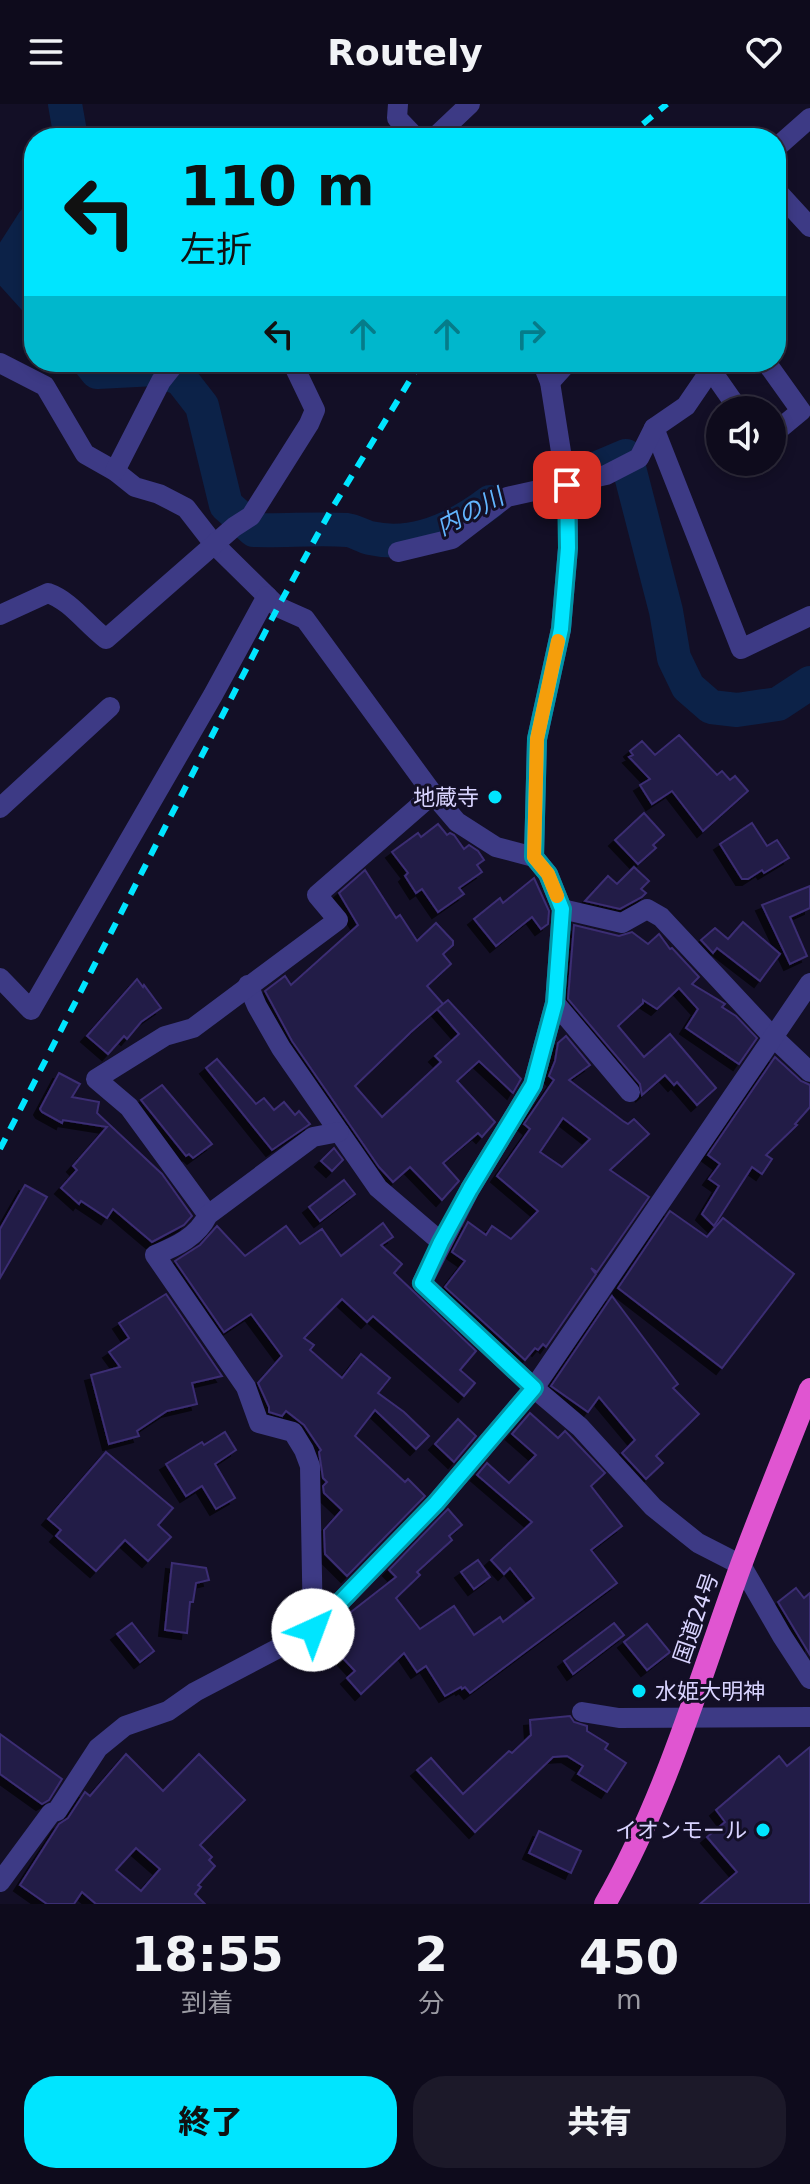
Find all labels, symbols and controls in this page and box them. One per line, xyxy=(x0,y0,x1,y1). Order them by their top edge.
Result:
icon: menu xyxy=(24,30,68,74)
icon: heart xyxy=(742,30,786,74)
text: Routely xyxy=(327,32,483,73)
text: 110 m xyxy=(180,153,375,218)
icon: left xyxy=(48,160,152,264)
text: 左折 xyxy=(180,229,252,270)
icon: left xyxy=(257,312,301,356)
icon: ahead xyxy=(341,312,385,356)
icon: ahead xyxy=(425,312,469,356)
icon: right xyxy=(509,312,553,356)
map controls xyxy=(706,396,786,476)
button: sound xyxy=(706,396,786,476)
pin xyxy=(533,451,601,519)
icon: arrive xyxy=(545,463,589,507)
water label: 内の川 xyxy=(432,481,511,541)
place label: 地蔵寺 xyxy=(413,785,479,810)
marker: 地蔵寺 xyxy=(486,788,504,806)
street label: 国道24号 xyxy=(669,1569,723,1667)
position arrow xyxy=(271,1588,355,1672)
place label: 水姫大明神 xyxy=(655,1679,765,1704)
marker: 水姫大明神 xyxy=(630,1682,648,1700)
place label: イオンモール xyxy=(615,1818,747,1843)
marker: イオンモール xyxy=(754,1821,772,1839)
text: 18:55 xyxy=(131,1926,284,1982)
text: 2 xyxy=(415,1926,448,1982)
text: 450 xyxy=(579,1929,679,1985)
text: m xyxy=(616,1985,642,2015)
text: 到着 xyxy=(181,1988,233,2018)
text: 分 xyxy=(418,1988,444,2018)
button: 終了 xyxy=(24,2076,397,2168)
button: 共有 xyxy=(413,2076,786,2168)

